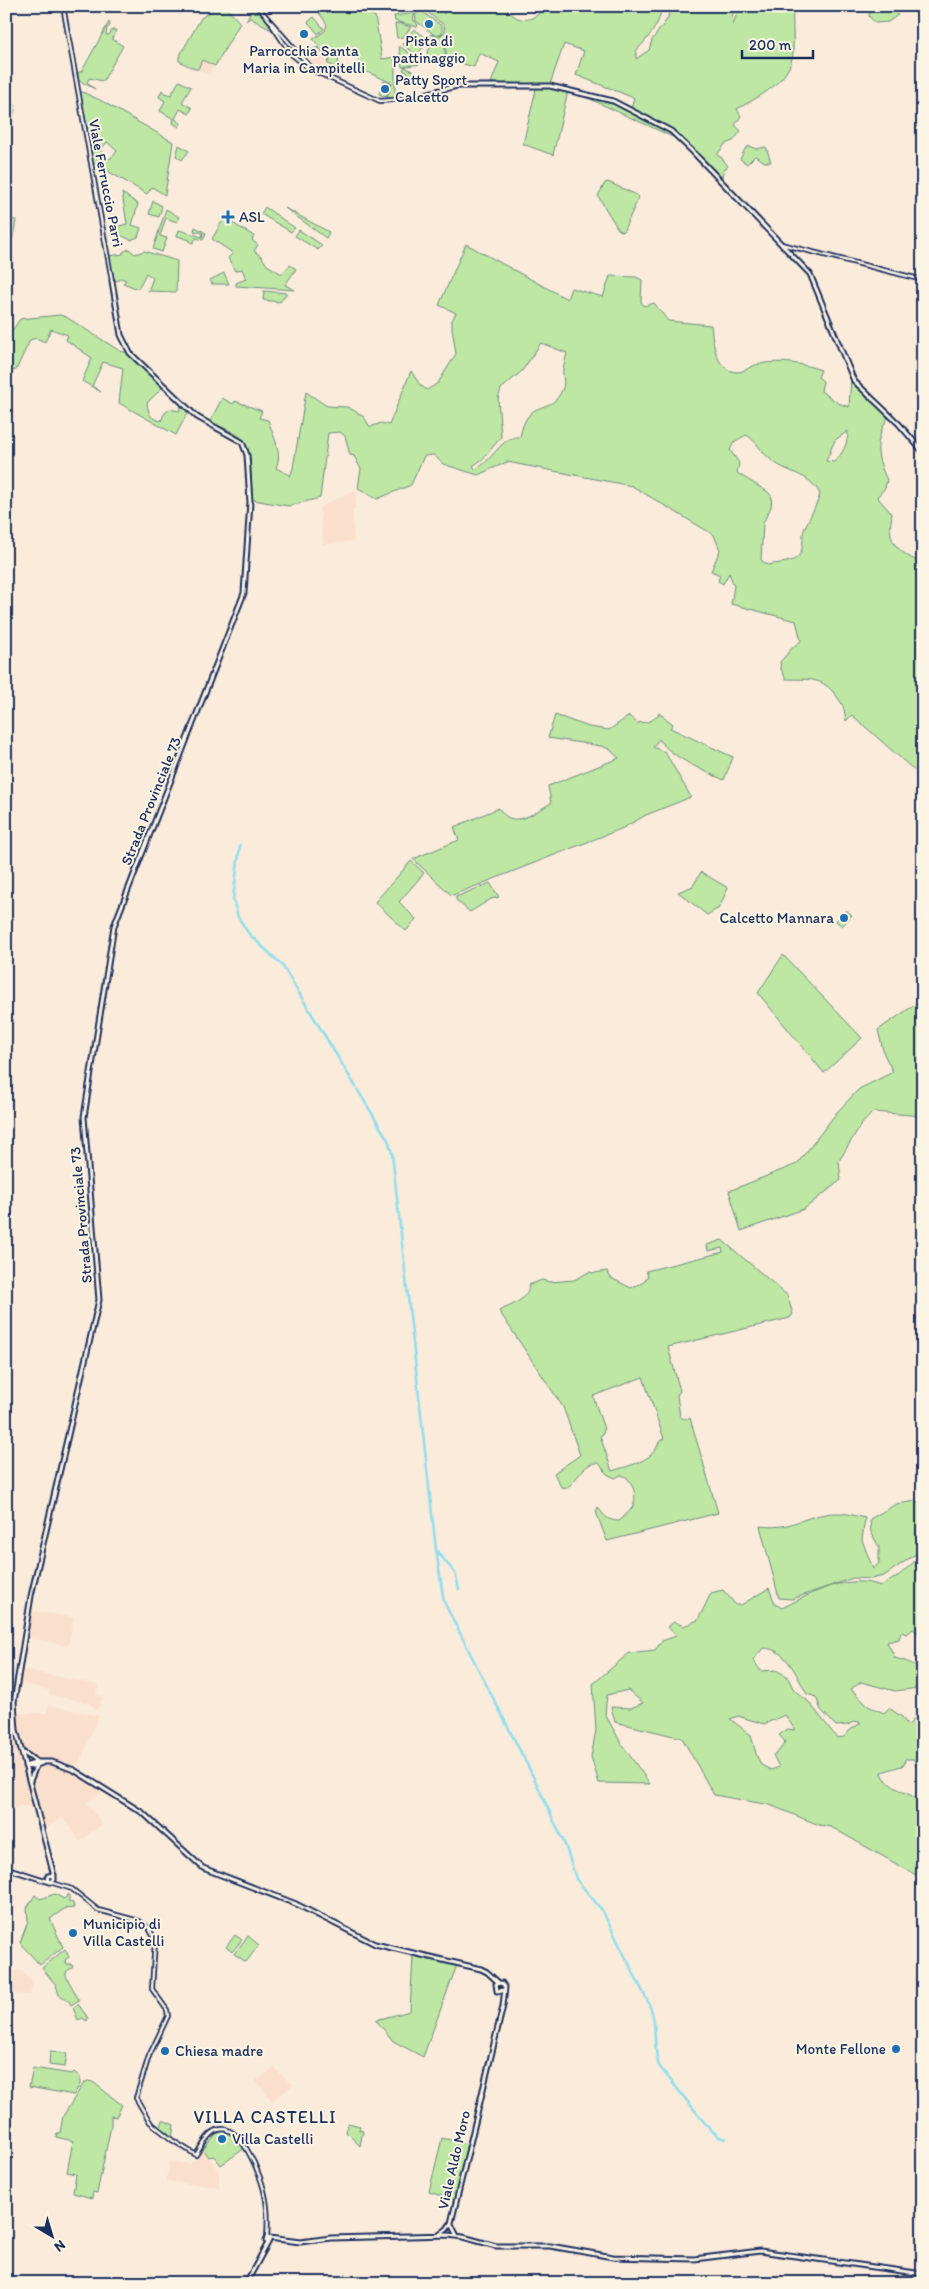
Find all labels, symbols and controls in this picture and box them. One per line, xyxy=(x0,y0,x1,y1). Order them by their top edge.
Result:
marker: Pista di pattinaggio xyxy=(423,18,435,30)
marker: Parrocchia Santa Maria in Campitelli xyxy=(298,28,310,40)
scale bar xyxy=(742,28,813,60)
place label: Pista di pattinaggio xyxy=(393,32,465,67)
text: 200 m xyxy=(749,36,792,54)
place label: Parrocchia Santa Maria in Campitelli xyxy=(243,42,365,77)
place label: Patty Sport Calcetto xyxy=(395,71,467,106)
marker: Patty Sport Calcetto xyxy=(379,83,391,95)
street label: Viale Ferruccio Parri xyxy=(85,117,127,249)
place label: ASL xyxy=(239,208,265,226)
marker: ASL xyxy=(221,210,235,224)
street label: Strada Provinciale 73 xyxy=(117,734,185,868)
place label: Calcetto Mannara xyxy=(719,909,834,927)
marker: Calcetto Mannara xyxy=(838,912,850,924)
street label: Strada Provinciale 73 xyxy=(66,1146,96,1284)
place label: Municipio di Villa Castelli xyxy=(83,1915,164,1950)
marker: Municipio di Villa Castelli xyxy=(67,1927,79,1939)
place label: Monte Fellone xyxy=(796,2040,886,2058)
place label: Chiesa madre xyxy=(175,2042,263,2060)
marker: Monte Fellone xyxy=(890,2043,902,2055)
marker: Chiesa madre xyxy=(159,2045,171,2057)
district label: VILLA CASTELLI xyxy=(193,2106,337,2128)
street label: Viale Aldo Moro xyxy=(434,2109,474,2211)
place label: Villa Castelli xyxy=(232,2130,313,2148)
marker: Villa Castelli xyxy=(216,2133,228,2145)
north arrow xyxy=(28,2212,78,2262)
text: N xyxy=(51,2236,69,2255)

